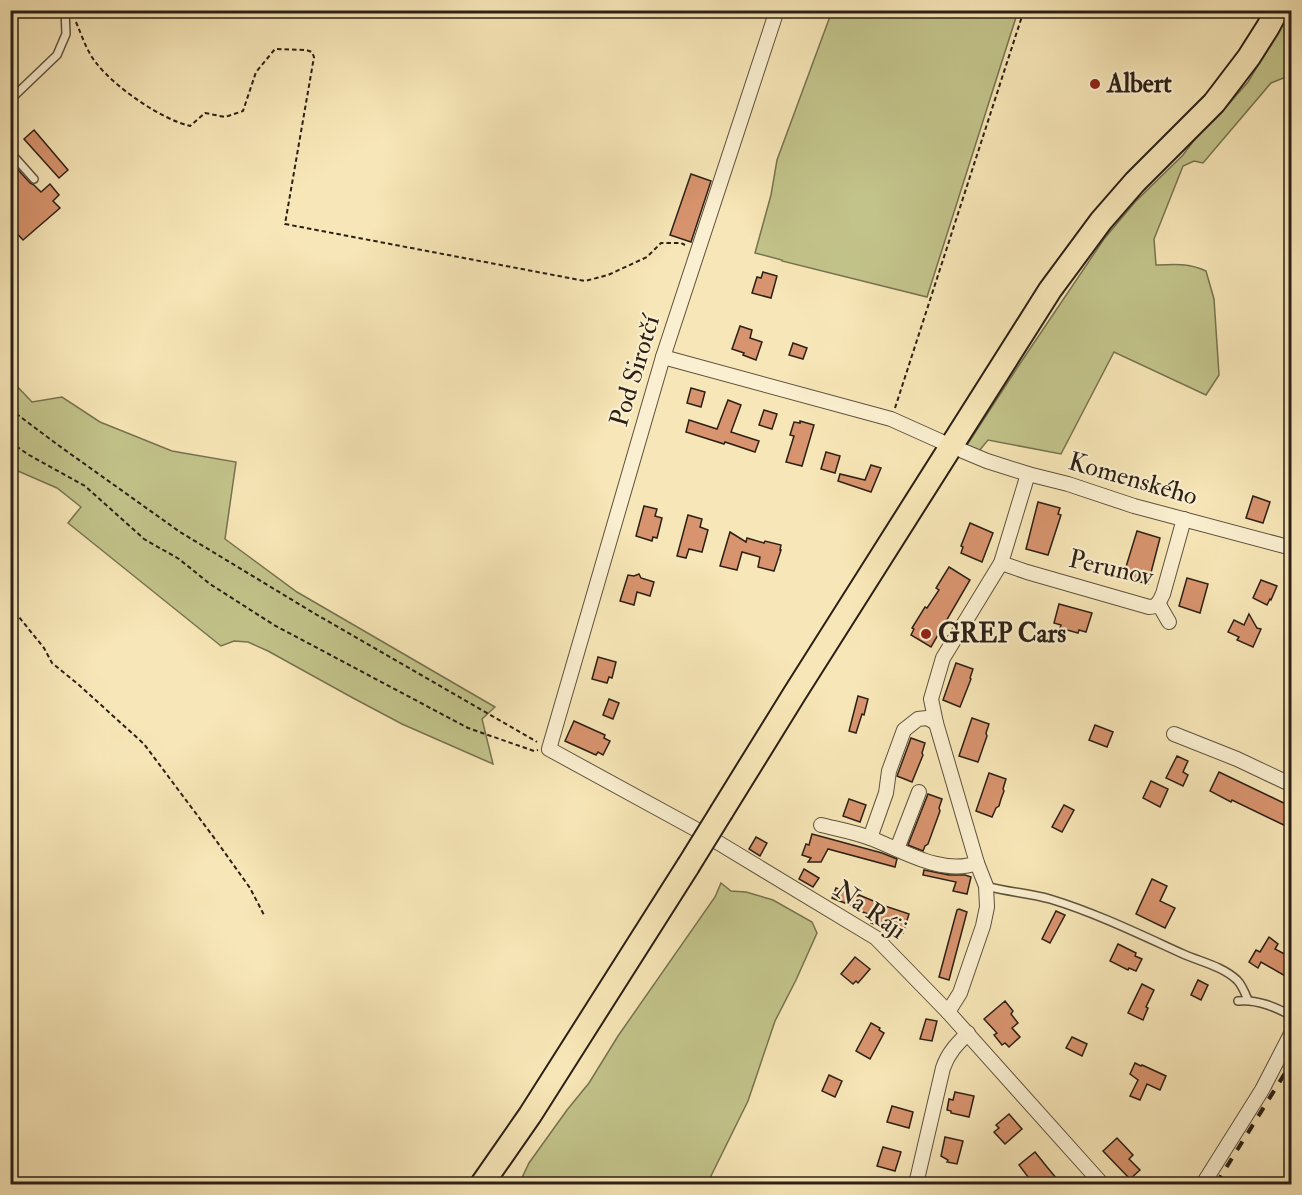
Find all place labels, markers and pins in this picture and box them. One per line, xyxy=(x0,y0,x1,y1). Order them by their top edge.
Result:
place label: Albert xyxy=(1106,68,1172,100)
marker: Albert xyxy=(1088,77,1102,91)
place label: GREP Cars xyxy=(938,618,1066,650)
marker: GREP Cars xyxy=(919,627,933,641)

